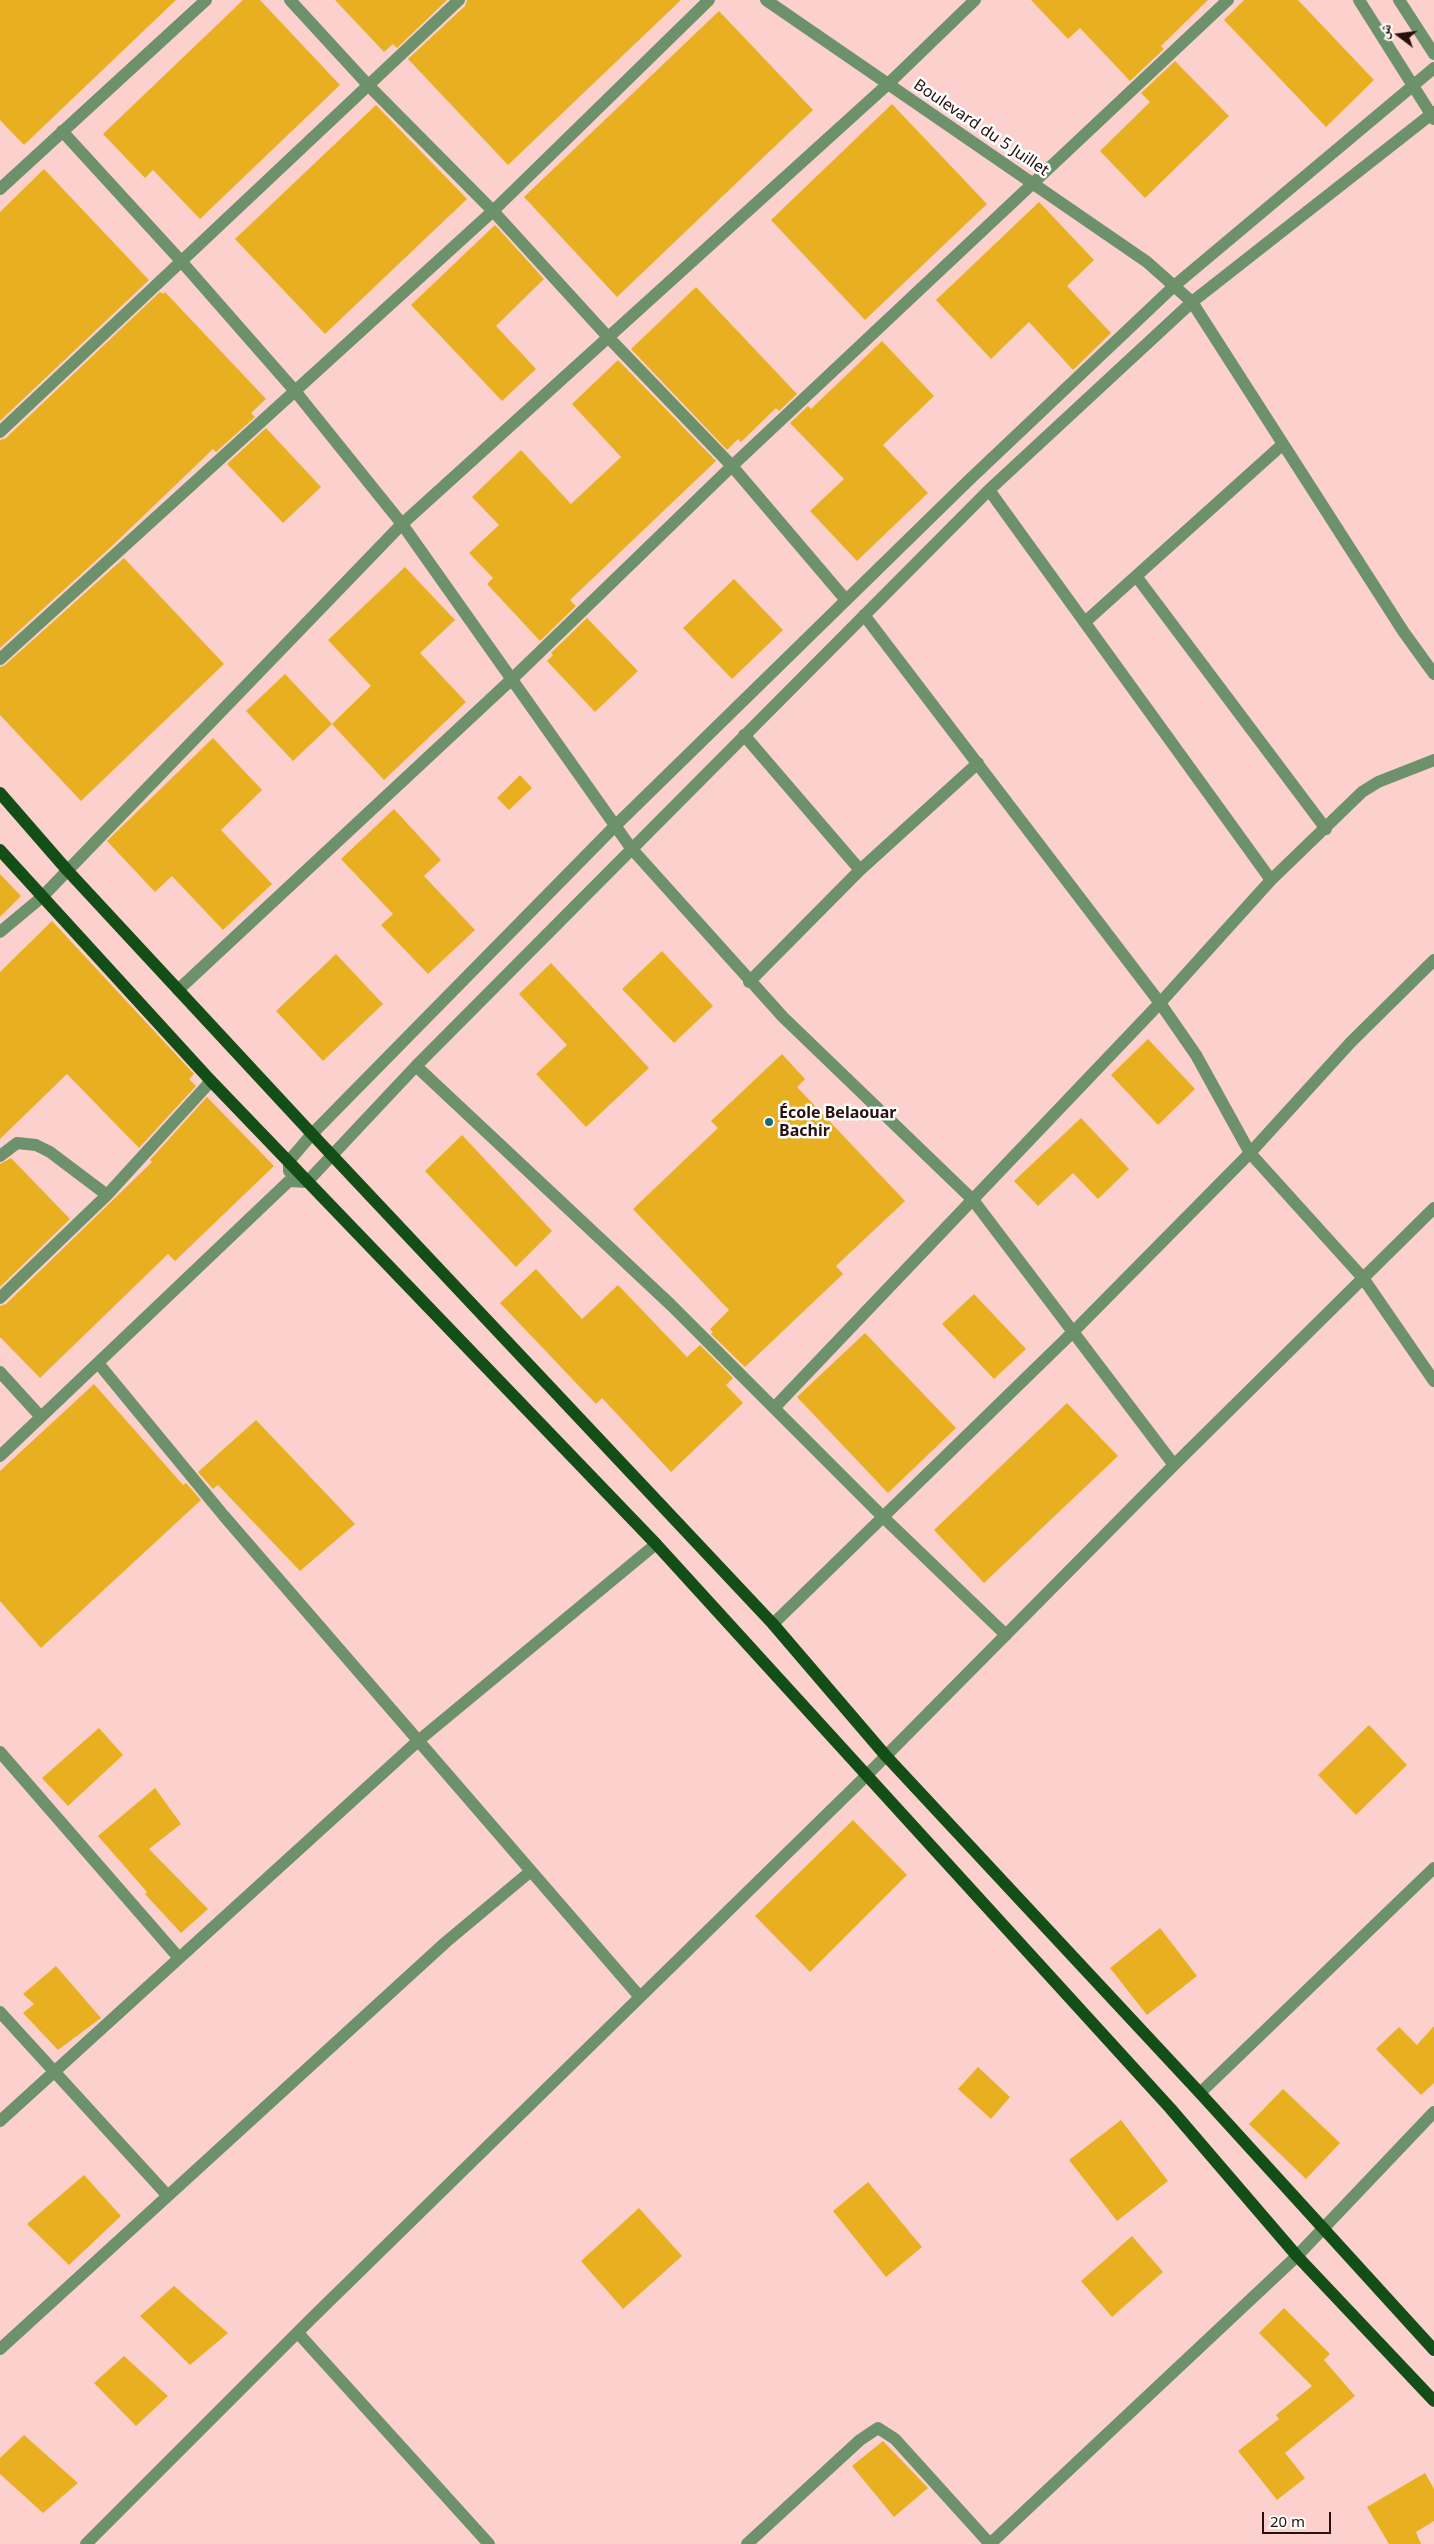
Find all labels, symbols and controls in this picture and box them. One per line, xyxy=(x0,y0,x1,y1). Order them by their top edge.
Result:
north arrow xyxy=(1374,10,1424,60)
text: ش xyxy=(1373,21,1395,41)
street label: Boulevard du 5 Juillet xyxy=(910,76,1052,180)
place label: École Belaouar Bachir xyxy=(779,1103,896,1141)
marker: École Belaouar Bachir xyxy=(763,1116,775,1128)
scale bar xyxy=(1264,2502,1333,2534)
text: 20 m xyxy=(1270,2511,1305,2531)

